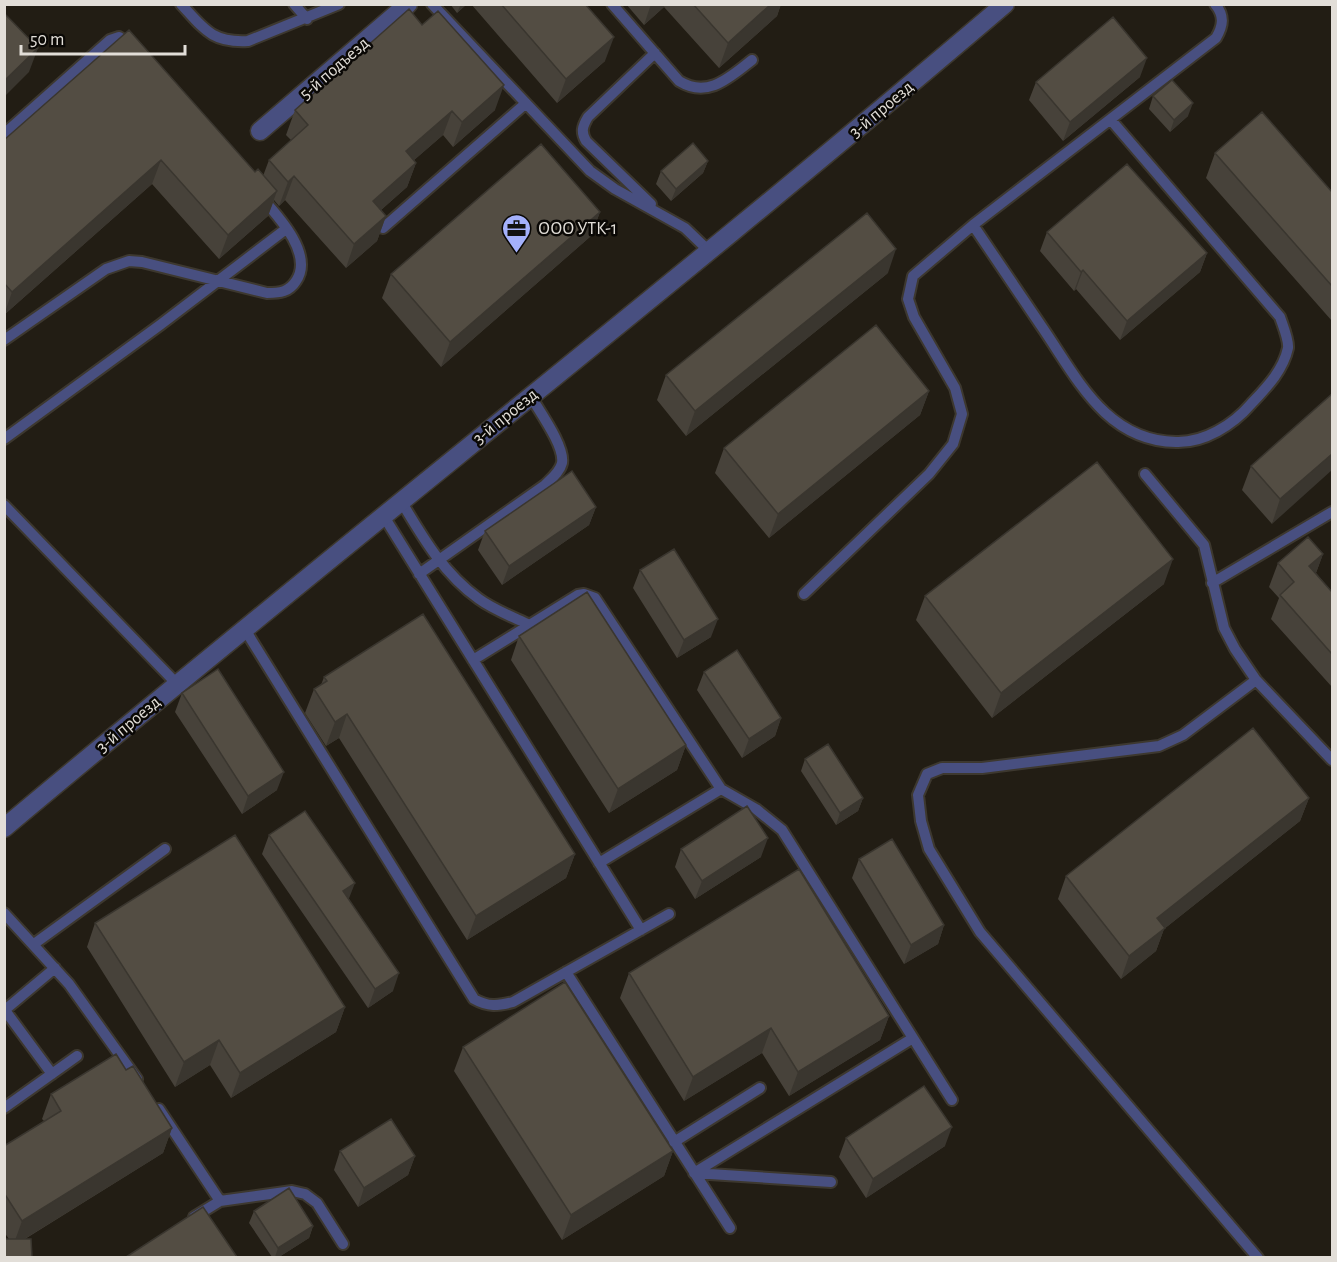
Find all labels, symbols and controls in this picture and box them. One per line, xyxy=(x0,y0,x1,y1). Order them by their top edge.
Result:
scale bar xyxy=(21,18,184,56)
text: 50 m xyxy=(30,31,64,49)
street label: 5-й подъезд xyxy=(297,34,373,103)
street label: 3-й проезд xyxy=(846,78,917,141)
office icon: ООО УТК-1 xyxy=(501,212,533,254)
place label: ООО УТК-1 xyxy=(538,220,617,238)
street label: 3-й проезд xyxy=(470,385,541,448)
street label: 3-й проезд xyxy=(93,693,164,756)

